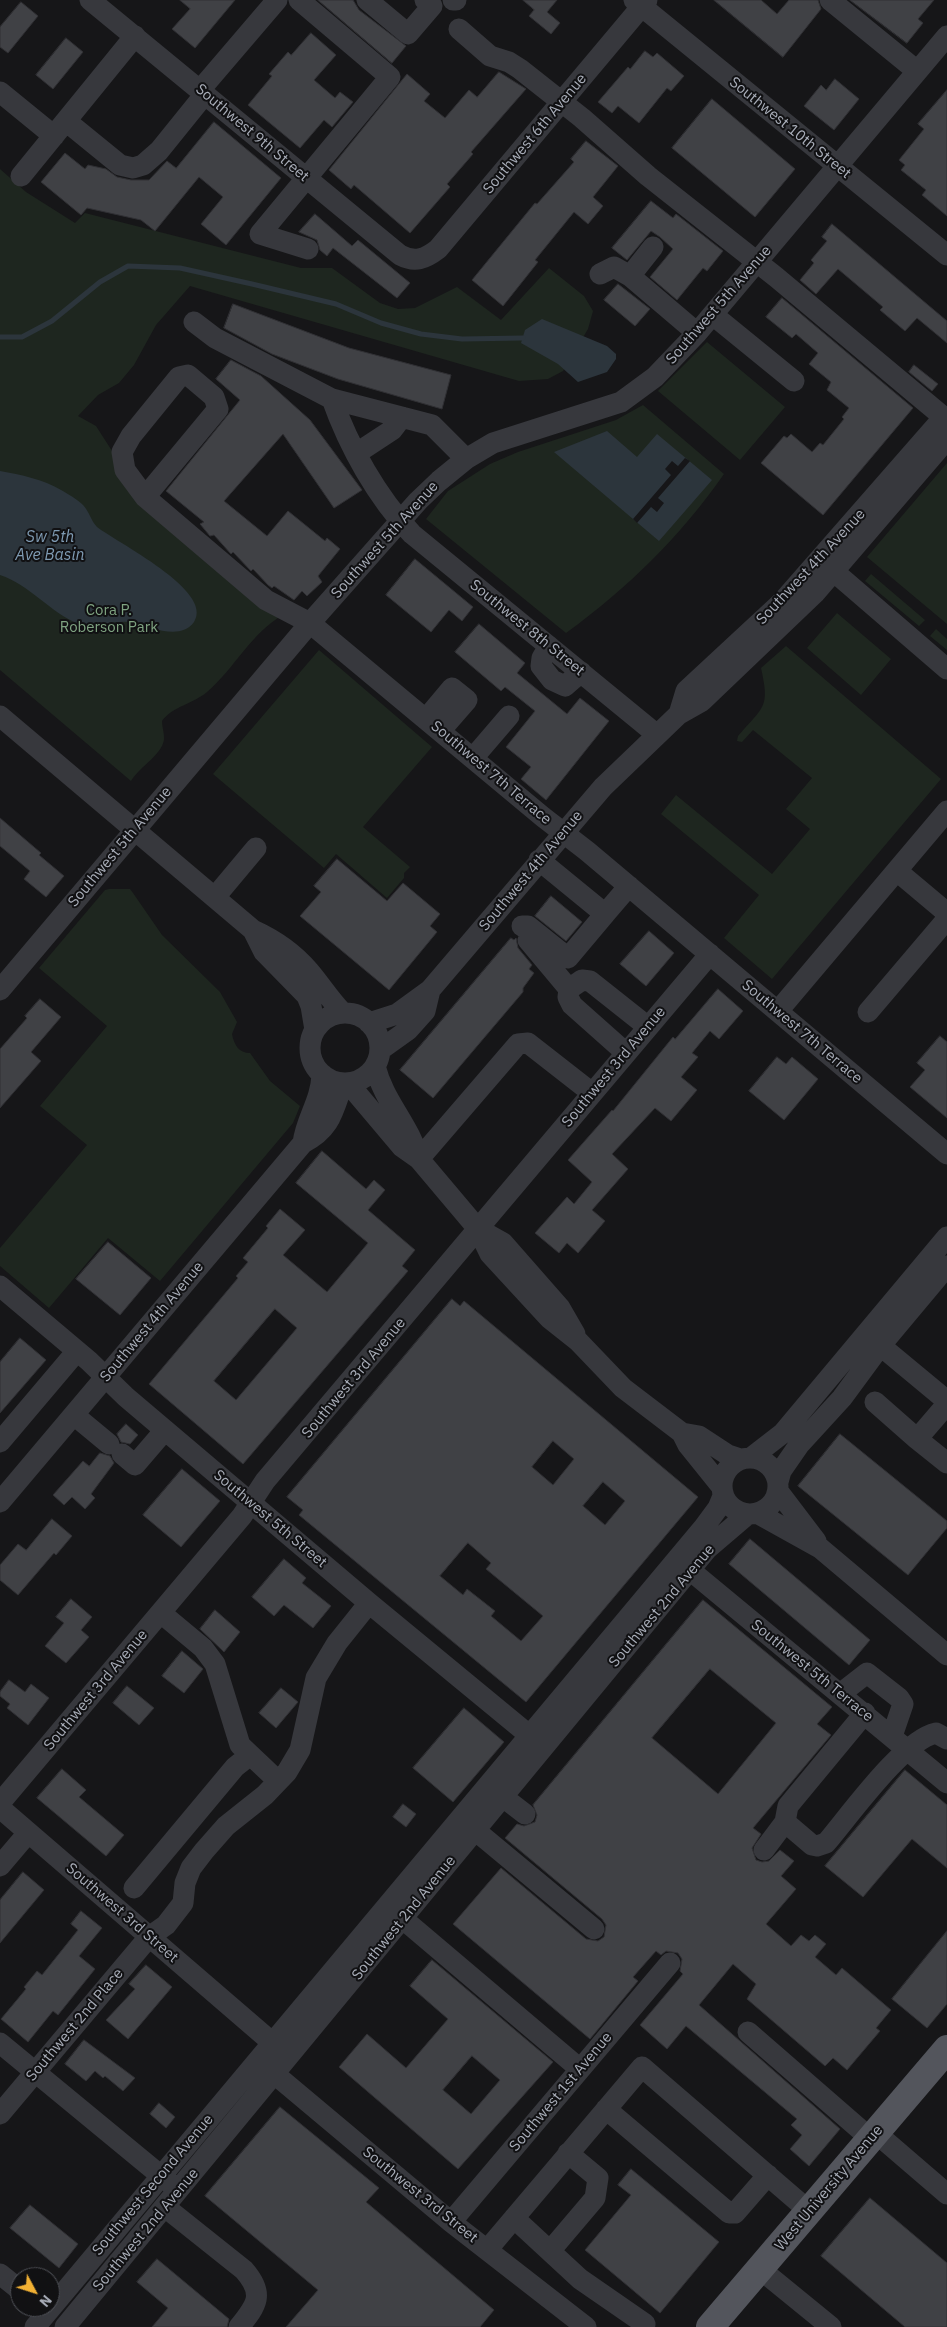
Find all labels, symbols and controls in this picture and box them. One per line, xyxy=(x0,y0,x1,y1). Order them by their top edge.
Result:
street label: Southwest 6th Avenue xyxy=(479,70,591,198)
street label: Southwest 10th Street xyxy=(725,73,855,183)
street label: Southwest 9th Street xyxy=(192,80,312,186)
street label: Southwest 5th Avenue xyxy=(663,242,775,368)
street label: Southwest 5th Avenue xyxy=(328,478,442,602)
street label: Southwest 4th Avenue xyxy=(753,505,869,629)
water label: Sw 5th Ave Basin xyxy=(15,527,85,565)
street label: Southwest 8th Street xyxy=(466,576,588,680)
park label: Cora P. Roberson Park xyxy=(60,602,158,637)
street label: Southwest 7th Terrace xyxy=(427,717,555,829)
street label: Southwest 5th Avenue xyxy=(64,783,176,911)
street label: Southwest 4th Avenue xyxy=(475,807,587,935)
street label: Southwest 7th Terrace xyxy=(738,976,866,1088)
street label: Southwest 3rd Avenue xyxy=(558,1003,670,1131)
street label: Southwest 4th Avenue xyxy=(96,1258,208,1386)
street label: Southwest 3rd Avenue xyxy=(298,1314,410,1442)
street label: Southwest 5th Street xyxy=(210,1466,330,1572)
street label: Southwest 2nd Avenue xyxy=(605,1541,719,1671)
street label: Southwest 5th Terrace xyxy=(747,1616,877,1726)
street label: Southwest 3rd Avenue xyxy=(40,1626,152,1754)
street label: Southwest 2nd Avenue xyxy=(348,1852,460,1984)
street label: Southwest 3rd Street xyxy=(62,1859,182,1967)
street label: Southwest 2nd Place xyxy=(23,1965,127,2085)
street label: Southwest 1st Avenue xyxy=(506,2029,616,2155)
street label: Southwest Second Avenue xyxy=(89,2111,217,2259)
street label: West University Avenue xyxy=(771,2122,887,2254)
street label: Southwest 3rd Street xyxy=(359,2143,481,2247)
street label: Southwest 2nd Avenue xyxy=(89,2165,203,2295)
north arrow xyxy=(10,2267,60,2317)
text: N xyxy=(36,2291,56,2311)

